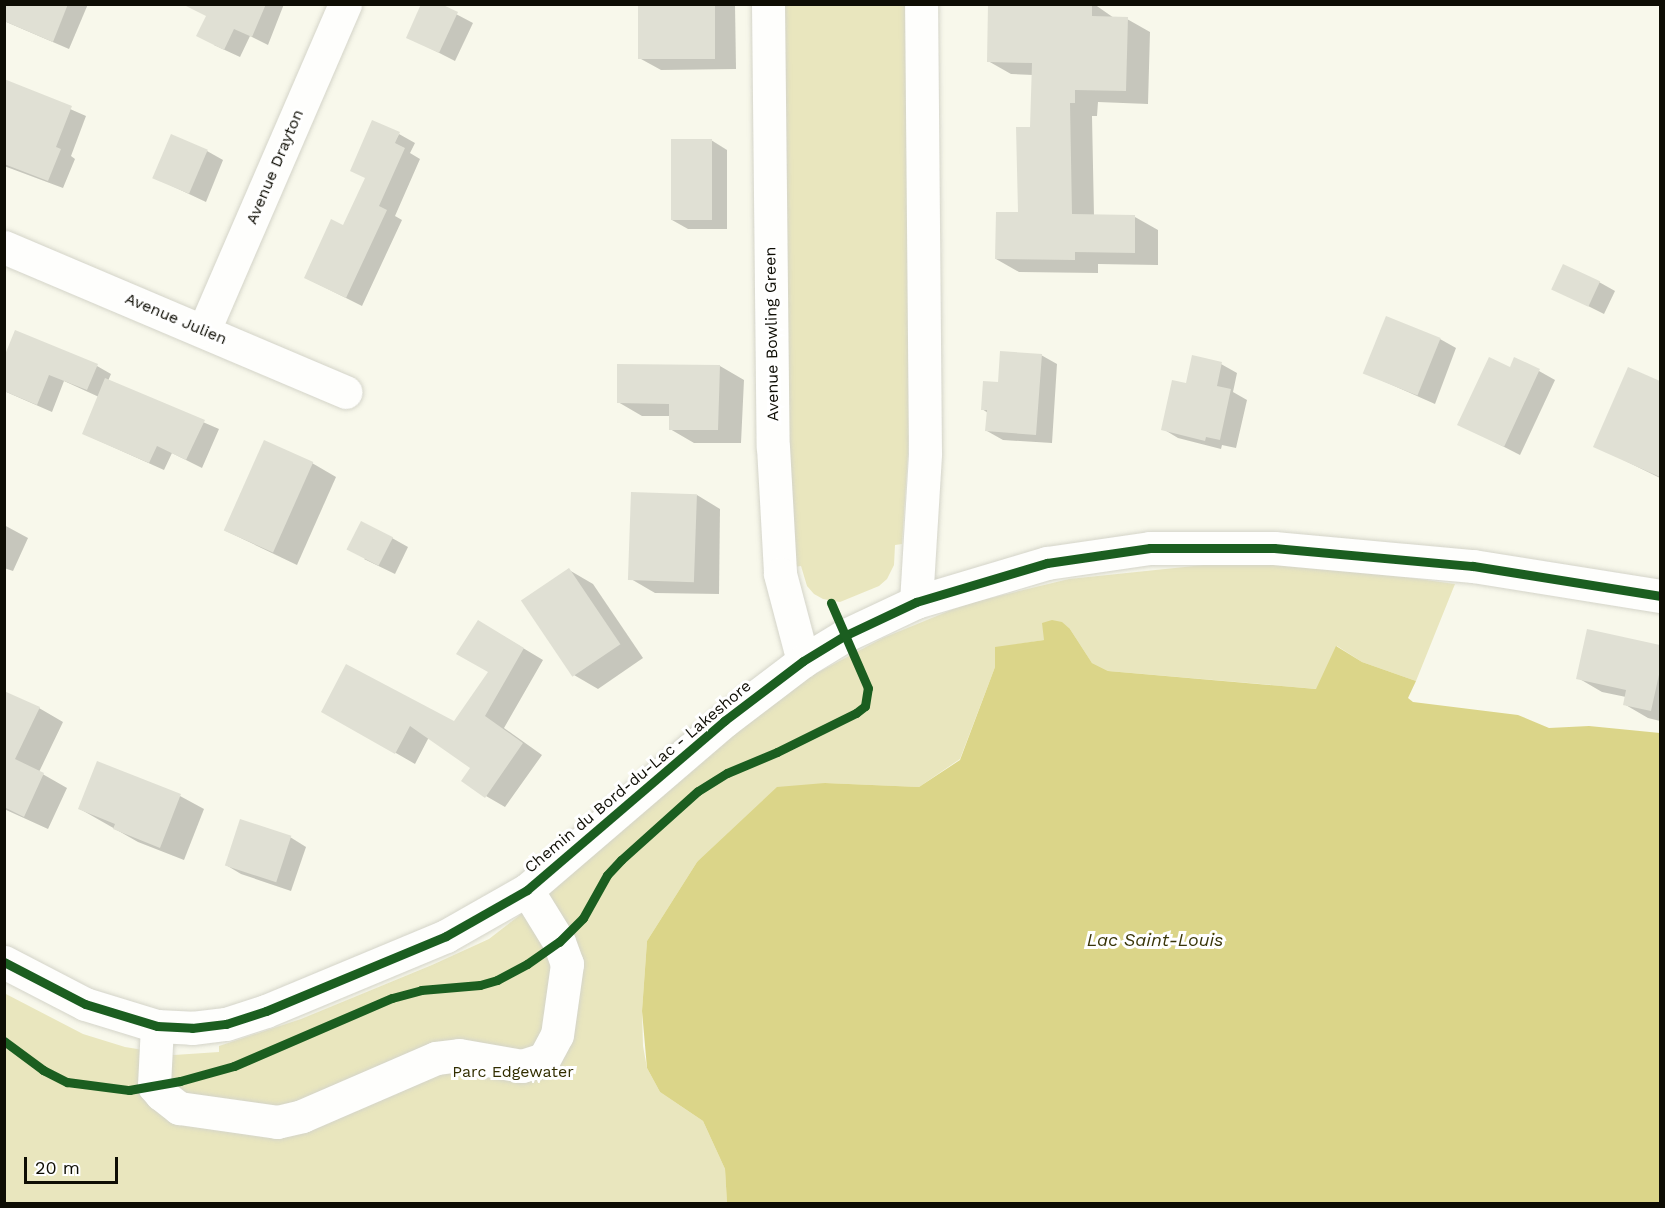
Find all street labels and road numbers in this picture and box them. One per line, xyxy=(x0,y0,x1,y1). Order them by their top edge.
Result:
street label: Avenue Drayton xyxy=(242,107,308,227)
street label: Avenue Bowling Green xyxy=(761,247,783,421)
street label: Avenue Julien xyxy=(122,289,230,349)
street label: Chemin du Bord-du-Lac - Lakeshore xyxy=(521,677,755,877)

